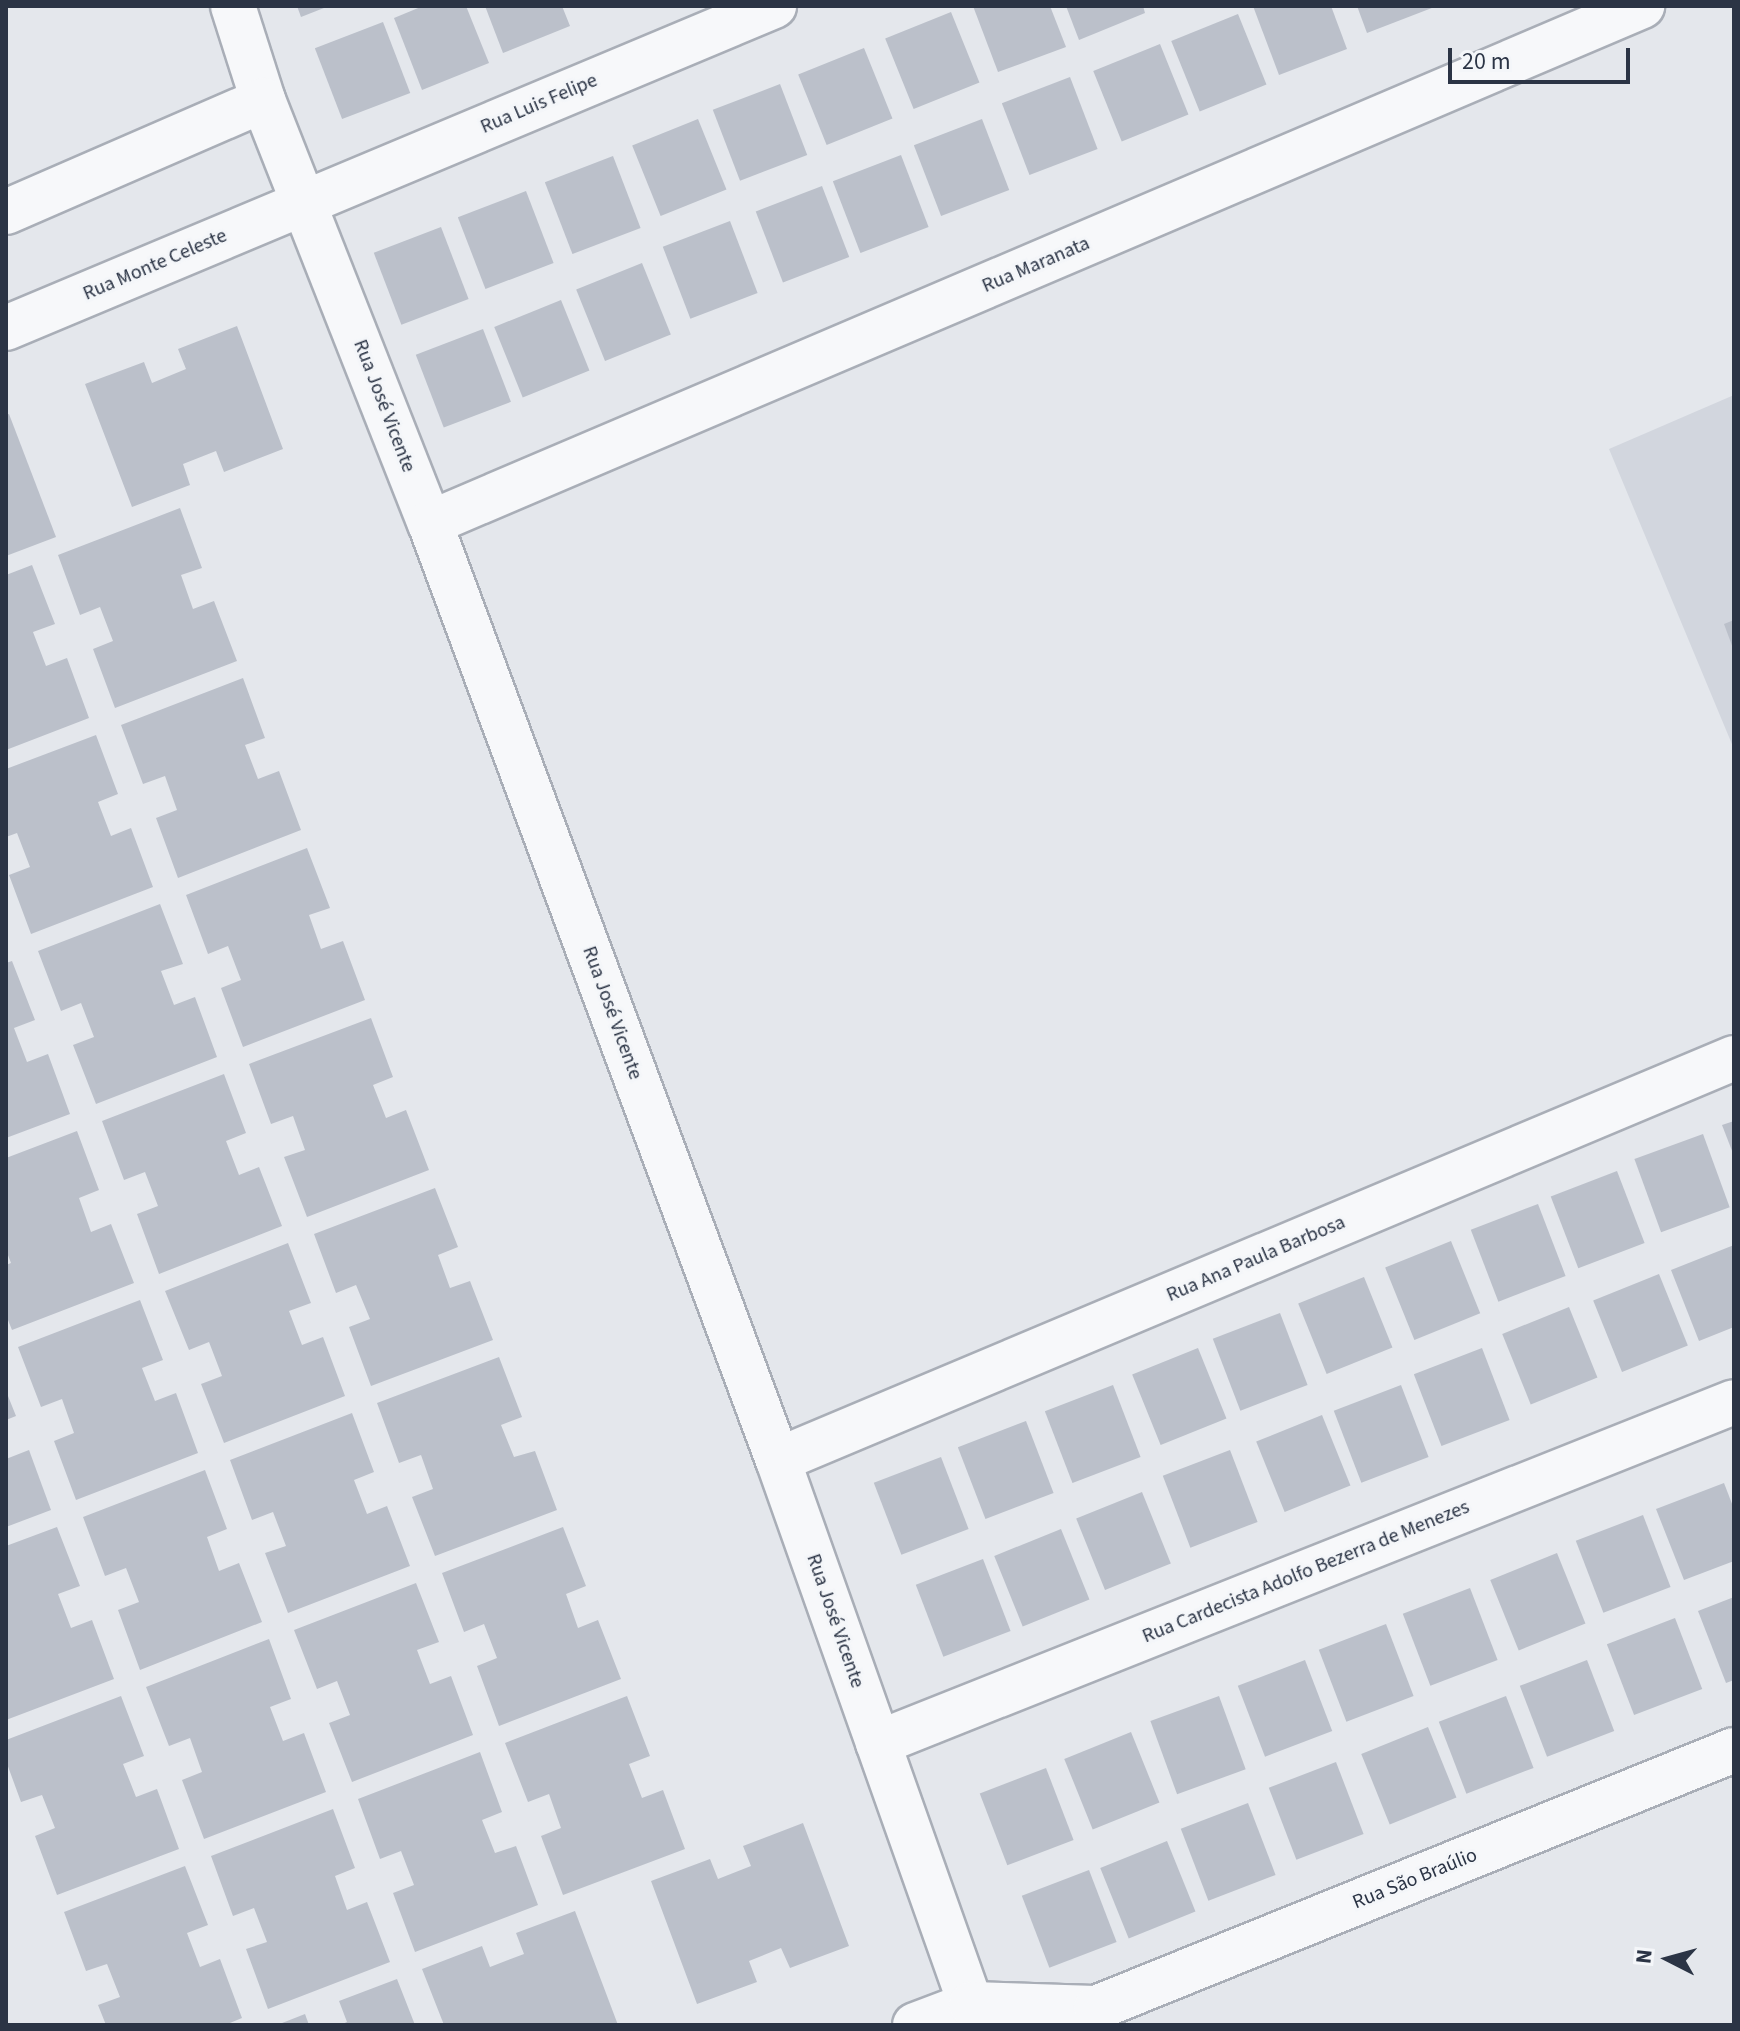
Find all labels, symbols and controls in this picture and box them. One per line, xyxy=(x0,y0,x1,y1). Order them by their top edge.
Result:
scale bar xyxy=(1452,32,1634,82)
text: 20 m xyxy=(1462,44,1511,79)
street label: Rua Luis Felipe xyxy=(477,69,601,139)
street label: Rua Monte Celeste xyxy=(80,224,230,306)
street label: Rua Maranata xyxy=(979,232,1093,298)
street label: Rua José Vicente xyxy=(348,336,420,476)
street label: Rua José Vicente xyxy=(577,943,647,1083)
street label: Rua Ana Paula Barbosa xyxy=(1163,1210,1349,1308)
street label: Rua Cardecista Adolfo Bezerra de Menezes xyxy=(1139,1495,1473,1649)
street label: Rua José Vicente xyxy=(801,1551,869,1691)
street label: Rua São Braúlio xyxy=(1349,1843,1481,1915)
north arrow xyxy=(1628,1919,1708,1999)
text: N xyxy=(1627,1948,1661,1965)

